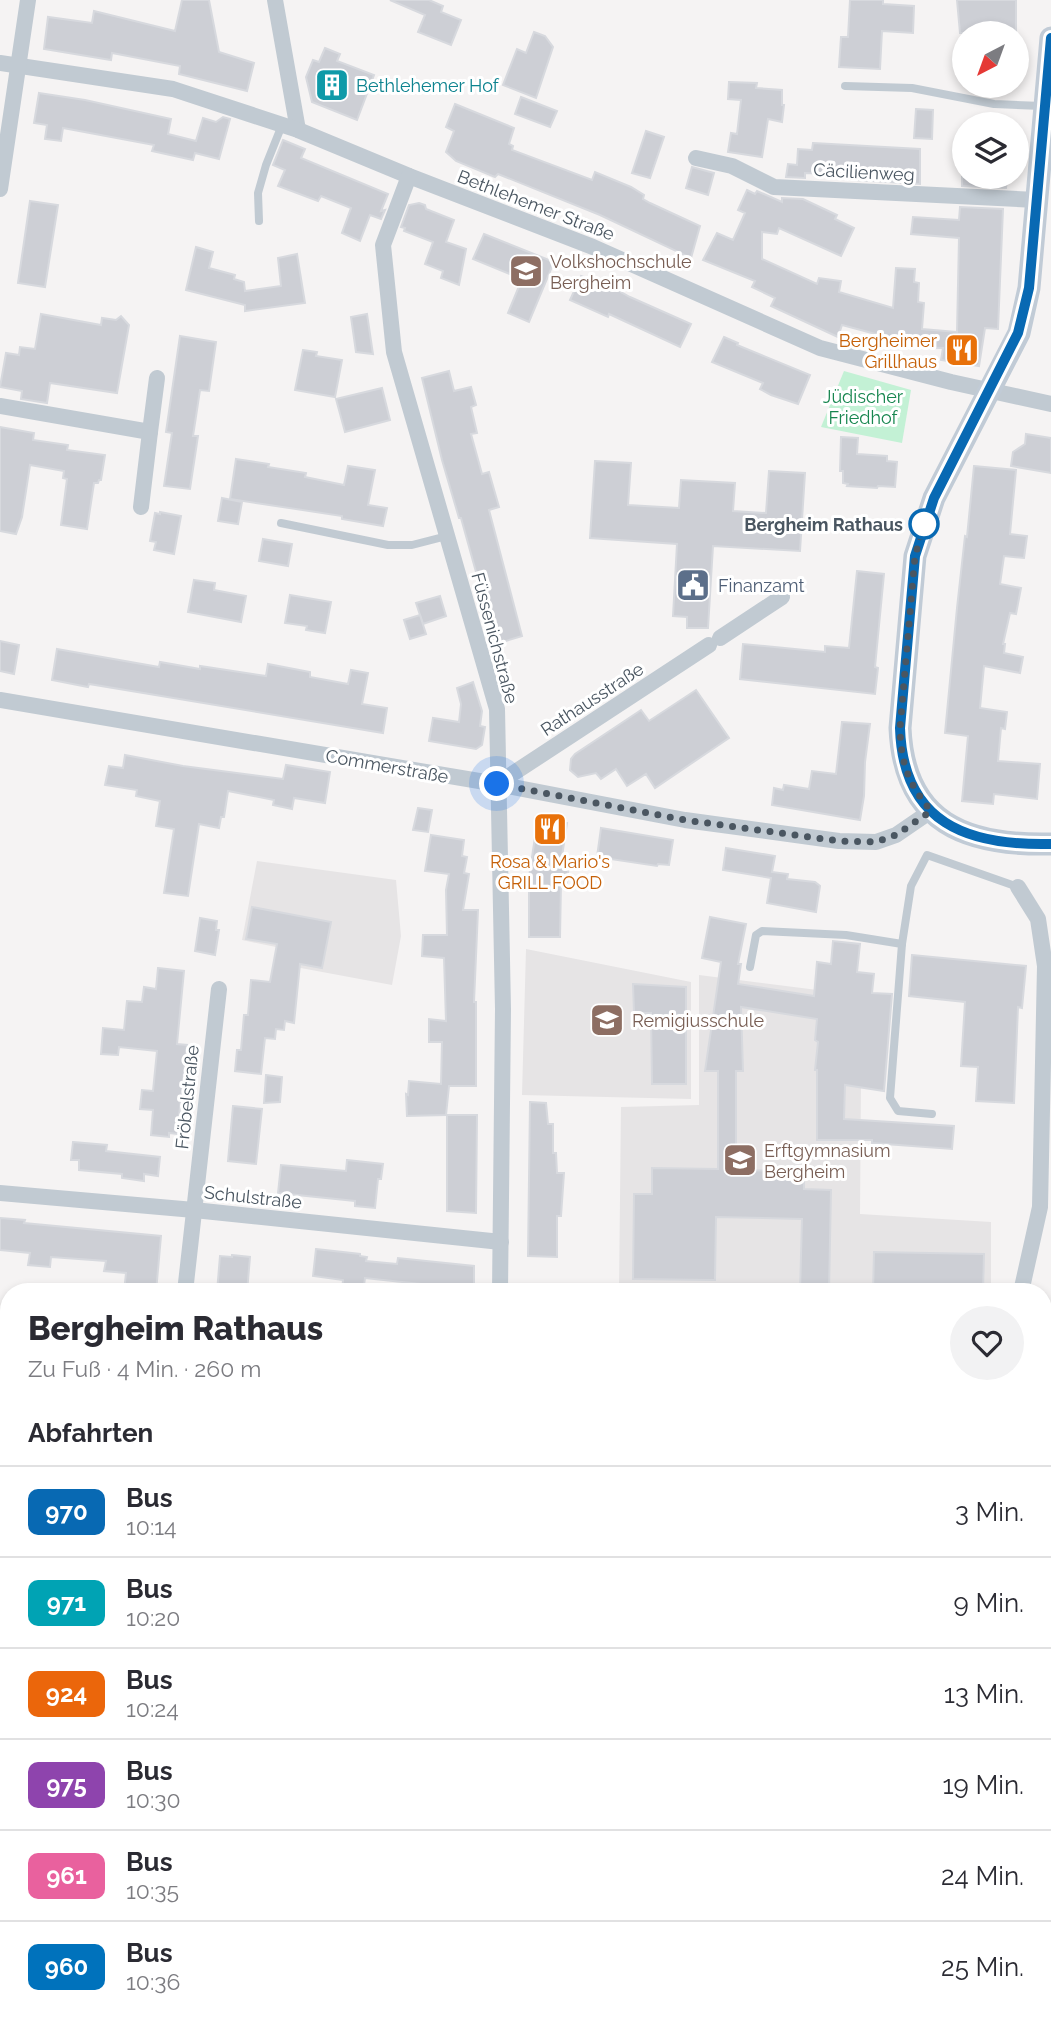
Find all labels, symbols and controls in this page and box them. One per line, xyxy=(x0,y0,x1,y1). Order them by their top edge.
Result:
north arrow xyxy=(952,21,1029,98)
map controls xyxy=(952,21,1029,189)
building icon: Bethlehemer Hof xyxy=(313,66,351,104)
place label: Bethlehemer Hof xyxy=(356,75,500,96)
button: layers xyxy=(952,112,1029,189)
street label: Cäcilienweg xyxy=(813,159,915,185)
street label: Bethlehemer Straße xyxy=(455,165,618,245)
place label: Volkshochschule Bergheim xyxy=(550,251,692,293)
school or university icon: Volkshochschule Bergheim xyxy=(507,252,545,290)
place label: Bergheimer Grillhaus xyxy=(839,330,938,372)
restaurant icon: Bergheimer Grillhaus xyxy=(943,331,981,369)
park label: Jüdischer Friedhof xyxy=(823,386,904,428)
marker: Bergheim Rathaus xyxy=(909,509,939,539)
place label: Bergheim Rathaus xyxy=(744,514,903,535)
public building icon: Finanzamt xyxy=(674,566,712,604)
street label: Füssenichstraße xyxy=(467,570,523,706)
place label: Finanzamt xyxy=(718,575,804,596)
street label: Rathausstraße xyxy=(537,658,648,740)
street label: Commerstraße xyxy=(324,745,450,787)
your location xyxy=(479,766,514,801)
restaurant icon: Rosa & Mario's GRILL FOOD xyxy=(531,810,569,848)
place label: Rosa & Mario's GRILL FOOD xyxy=(490,851,610,893)
school or university icon: Remigiusschule xyxy=(588,1001,626,1039)
place label: Remigiusschule xyxy=(632,1010,765,1031)
street label: Fröbelstraße xyxy=(171,1044,203,1150)
place label: Erftgymnasium Bergheim xyxy=(764,1140,891,1182)
school or university icon: Erftgymnasium Bergheim xyxy=(721,1141,759,1179)
street label: Schulstraße xyxy=(203,1181,303,1213)
button: heart xyxy=(950,1306,1024,1380)
text: Bergheim Rathaus xyxy=(28,1309,323,1348)
text: Zu Fuß · 4 Min. · 260 m xyxy=(28,1355,261,1382)
text: Abfahrten xyxy=(28,1418,153,1448)
text: Bus xyxy=(126,1483,173,1513)
text: 970 xyxy=(45,1497,88,1526)
text: 3 Min. xyxy=(955,1497,1024,1527)
text: 10:14 xyxy=(126,1513,177,1540)
text: Bus xyxy=(126,1574,173,1604)
text: 971 xyxy=(47,1588,86,1617)
text: 9 Min. xyxy=(954,1588,1024,1618)
text: 10:20 xyxy=(126,1604,180,1631)
text: Bus xyxy=(126,1665,173,1695)
text: 924 xyxy=(46,1679,87,1708)
text: 13 Min. xyxy=(944,1679,1024,1709)
text: 10:24 xyxy=(126,1695,179,1722)
text: Bus xyxy=(126,1756,173,1786)
text: 975 xyxy=(46,1770,87,1799)
text: 19 Min. xyxy=(942,1770,1024,1800)
text: 10:30 xyxy=(126,1786,181,1813)
text: Bus xyxy=(126,1847,173,1877)
text: 961 xyxy=(46,1861,87,1890)
text: 24 Min. xyxy=(941,1861,1024,1891)
text: 10:35 xyxy=(126,1877,179,1904)
text: Bus xyxy=(126,1938,173,1968)
text: 960 xyxy=(45,1952,88,1981)
text: 25 Min. xyxy=(941,1952,1024,1982)
text: 10:36 xyxy=(126,1968,180,1995)

